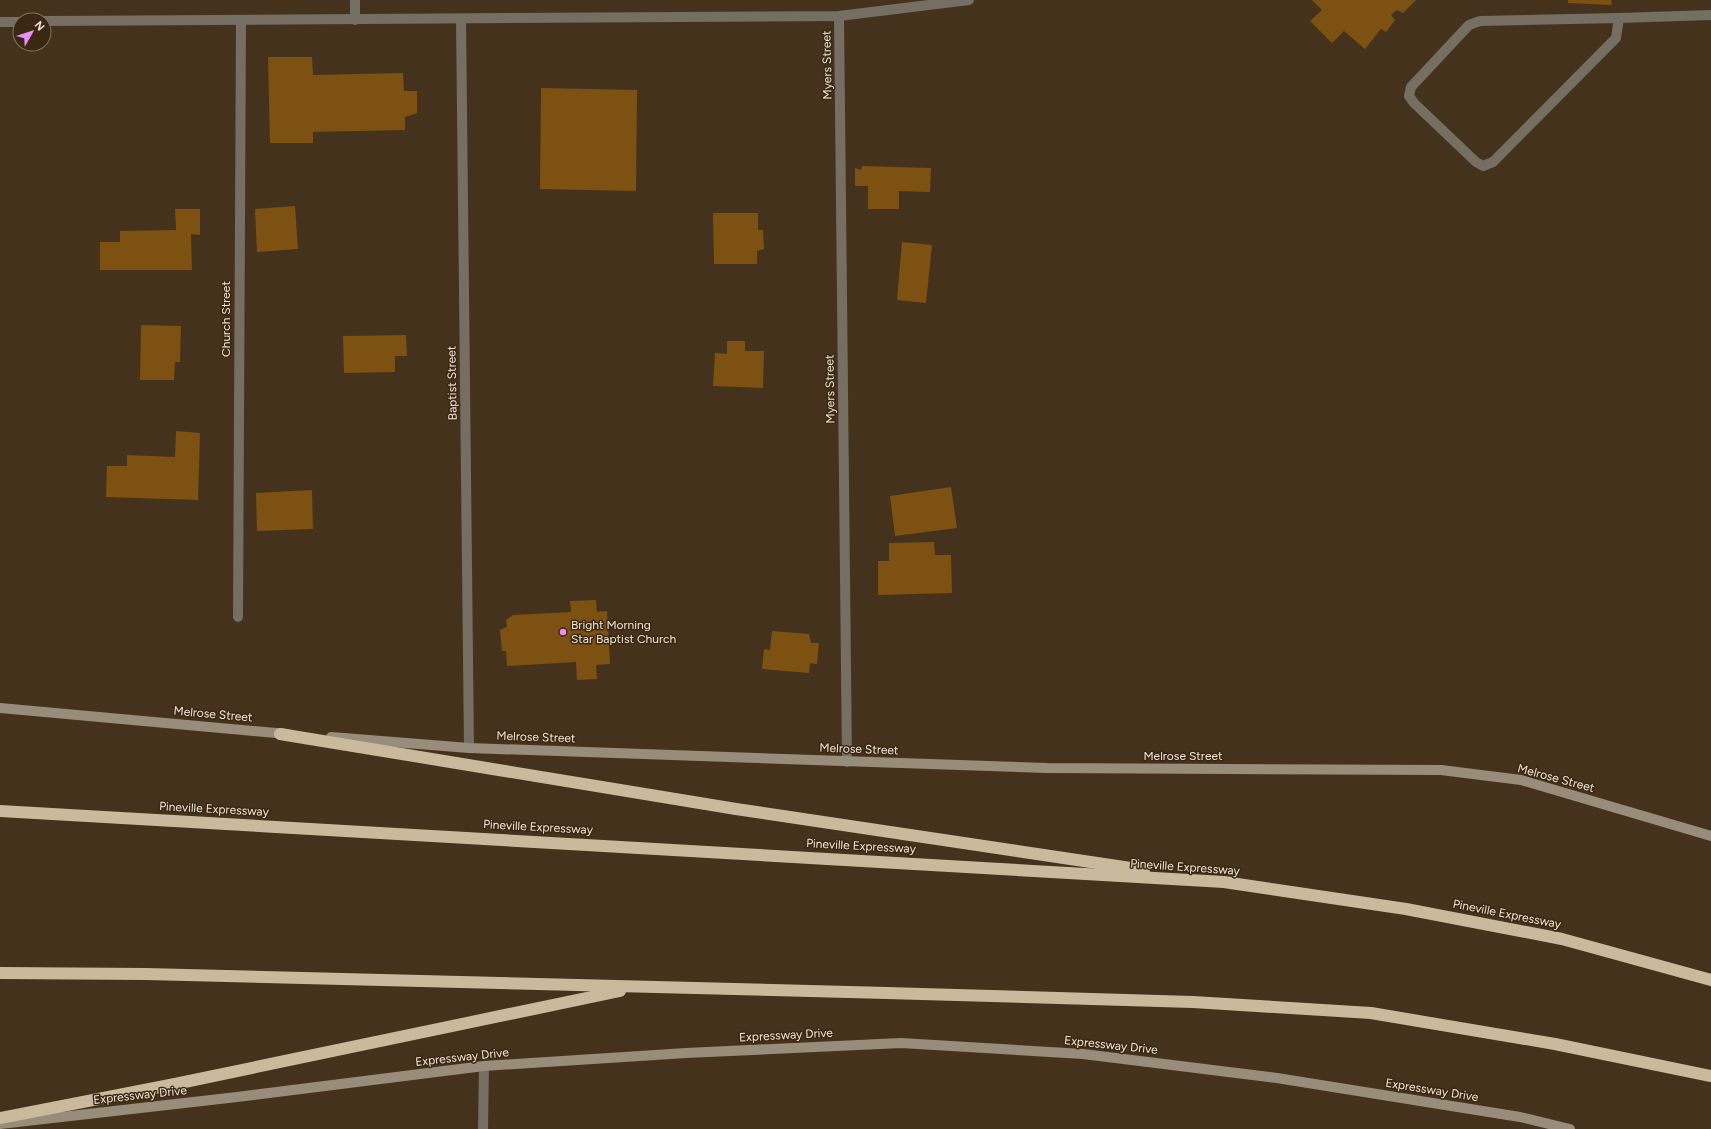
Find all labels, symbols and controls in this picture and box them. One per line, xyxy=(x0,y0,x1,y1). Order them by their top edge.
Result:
north arrow xyxy=(12,12,52,52)
text: N xyxy=(32,19,47,33)
street label: Myers Street xyxy=(819,30,835,100)
street label: Church Street xyxy=(219,281,233,357)
street label: Baptist Street xyxy=(444,345,460,420)
street label: Myers Street xyxy=(822,354,838,424)
place label: Bright Morning Star Baptist Church xyxy=(571,618,677,646)
marker: Bright Morning Star Baptist Church xyxy=(558,627,568,637)
street label: Melrose Street xyxy=(173,704,253,724)
street label: Melrose Street xyxy=(496,729,576,745)
street label: Melrose Street xyxy=(819,741,899,757)
street label: Melrose Street xyxy=(1143,749,1223,763)
street label: Melrose Street xyxy=(1516,761,1596,795)
street label: Pineville Expressway xyxy=(159,799,270,819)
street label: Pineville Expressway xyxy=(483,817,594,837)
street label: Pineville Expressway xyxy=(806,836,917,856)
street label: Pineville Expressway xyxy=(1130,856,1241,878)
street label: Pineville Expressway xyxy=(1452,897,1563,931)
street label: Expressway Drive xyxy=(739,1026,834,1044)
street label: Expressway Drive xyxy=(1064,1033,1159,1057)
street label: Expressway Drive xyxy=(415,1045,510,1069)
street label: Expressway Drive xyxy=(1384,1076,1480,1104)
street label: Expressway Drive xyxy=(93,1083,188,1107)

